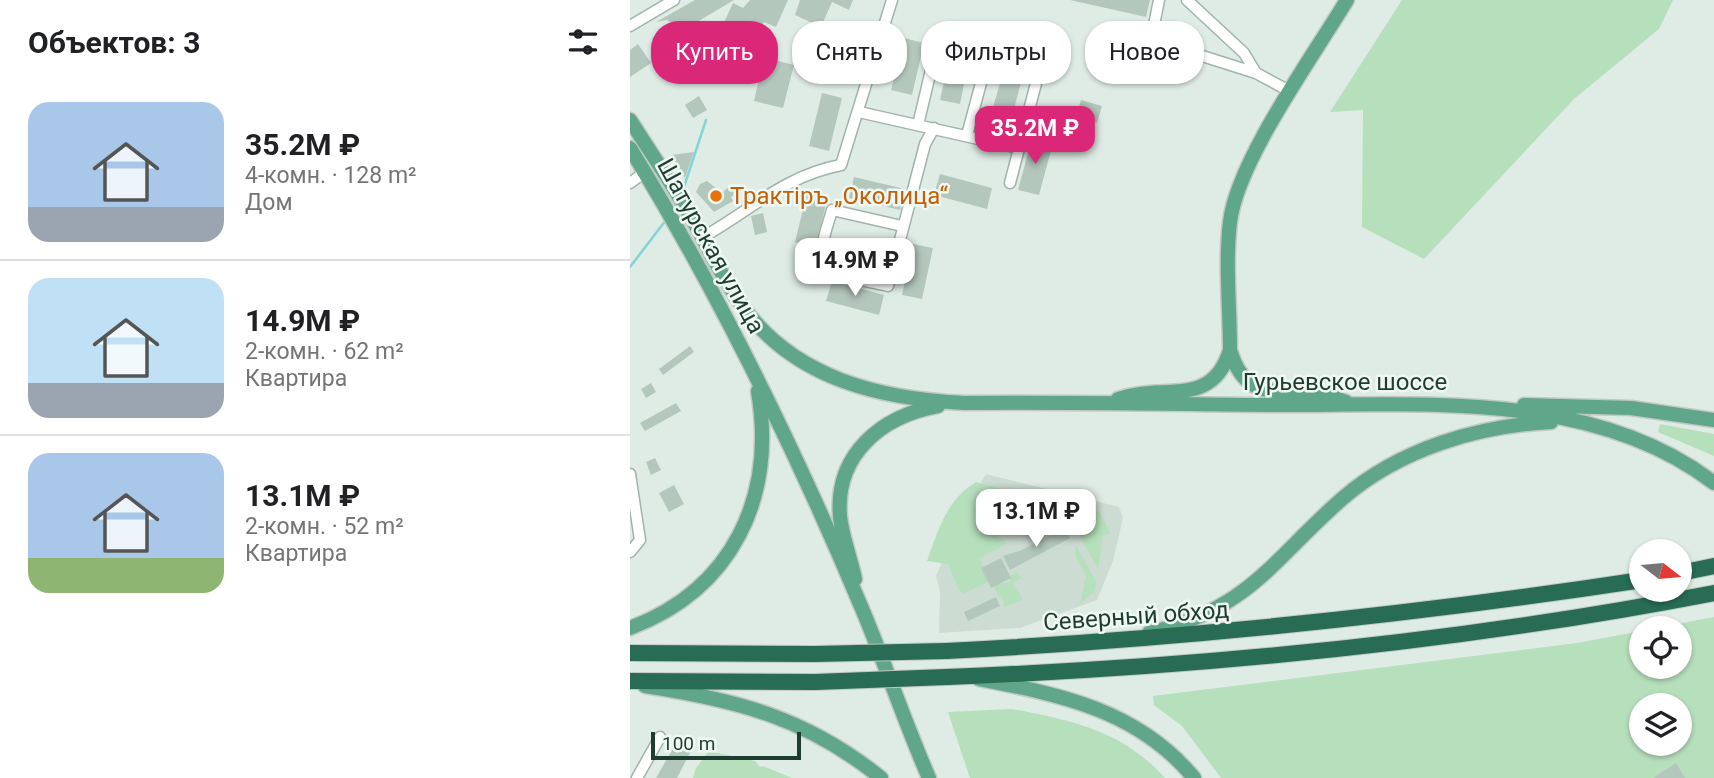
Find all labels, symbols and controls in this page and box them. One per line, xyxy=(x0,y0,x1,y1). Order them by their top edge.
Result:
chip: Купить xyxy=(651,21,778,84)
chip: Снять xyxy=(792,21,907,84)
chip: Фильтры xyxy=(921,21,1071,84)
chip: Новое xyxy=(1085,21,1204,84)
icon: filters xyxy=(564,23,602,61)
text: Объектов: 3 xyxy=(28,25,200,60)
pin: 35.2M ₽ xyxy=(970,106,1100,166)
text: 35.2M ₽ xyxy=(991,115,1079,142)
text: 35.2M ₽ xyxy=(245,127,360,162)
icon: home xyxy=(84,130,168,214)
street label: Шатурская улица xyxy=(651,154,771,338)
text: 4-комн. · 128 m² xyxy=(245,162,417,189)
place label: Трактiръ „Околица“ xyxy=(730,182,948,210)
marker: Трактiръ „Околица“ xyxy=(708,188,724,204)
text: Дом xyxy=(245,189,292,216)
pin: 14.9M ₽ xyxy=(790,238,920,298)
text: 14.9M ₽ xyxy=(811,247,899,274)
text: 14.9M ₽ xyxy=(245,303,360,338)
icon: home xyxy=(84,306,168,390)
text: 2-комн. · 62 m² xyxy=(245,338,404,365)
text: Квартира xyxy=(245,365,347,392)
street label: Гурьевское шоссе xyxy=(1243,368,1447,396)
text: 13.1M ₽ xyxy=(245,478,360,513)
icon: home xyxy=(84,481,168,565)
pin: 13.1M ₽ xyxy=(971,490,1101,549)
text: 13.1M ₽ xyxy=(992,498,1080,525)
text: 2-комн. · 52 m² xyxy=(245,513,404,540)
north arrow xyxy=(1629,539,1692,602)
map controls xyxy=(1629,539,1692,756)
text: Квартира xyxy=(245,540,347,567)
street label: Северный обход xyxy=(1042,596,1230,636)
button: locate xyxy=(1629,616,1692,679)
button: layers xyxy=(1629,693,1692,756)
scale bar xyxy=(651,729,802,761)
text: 100 m xyxy=(662,732,715,755)

